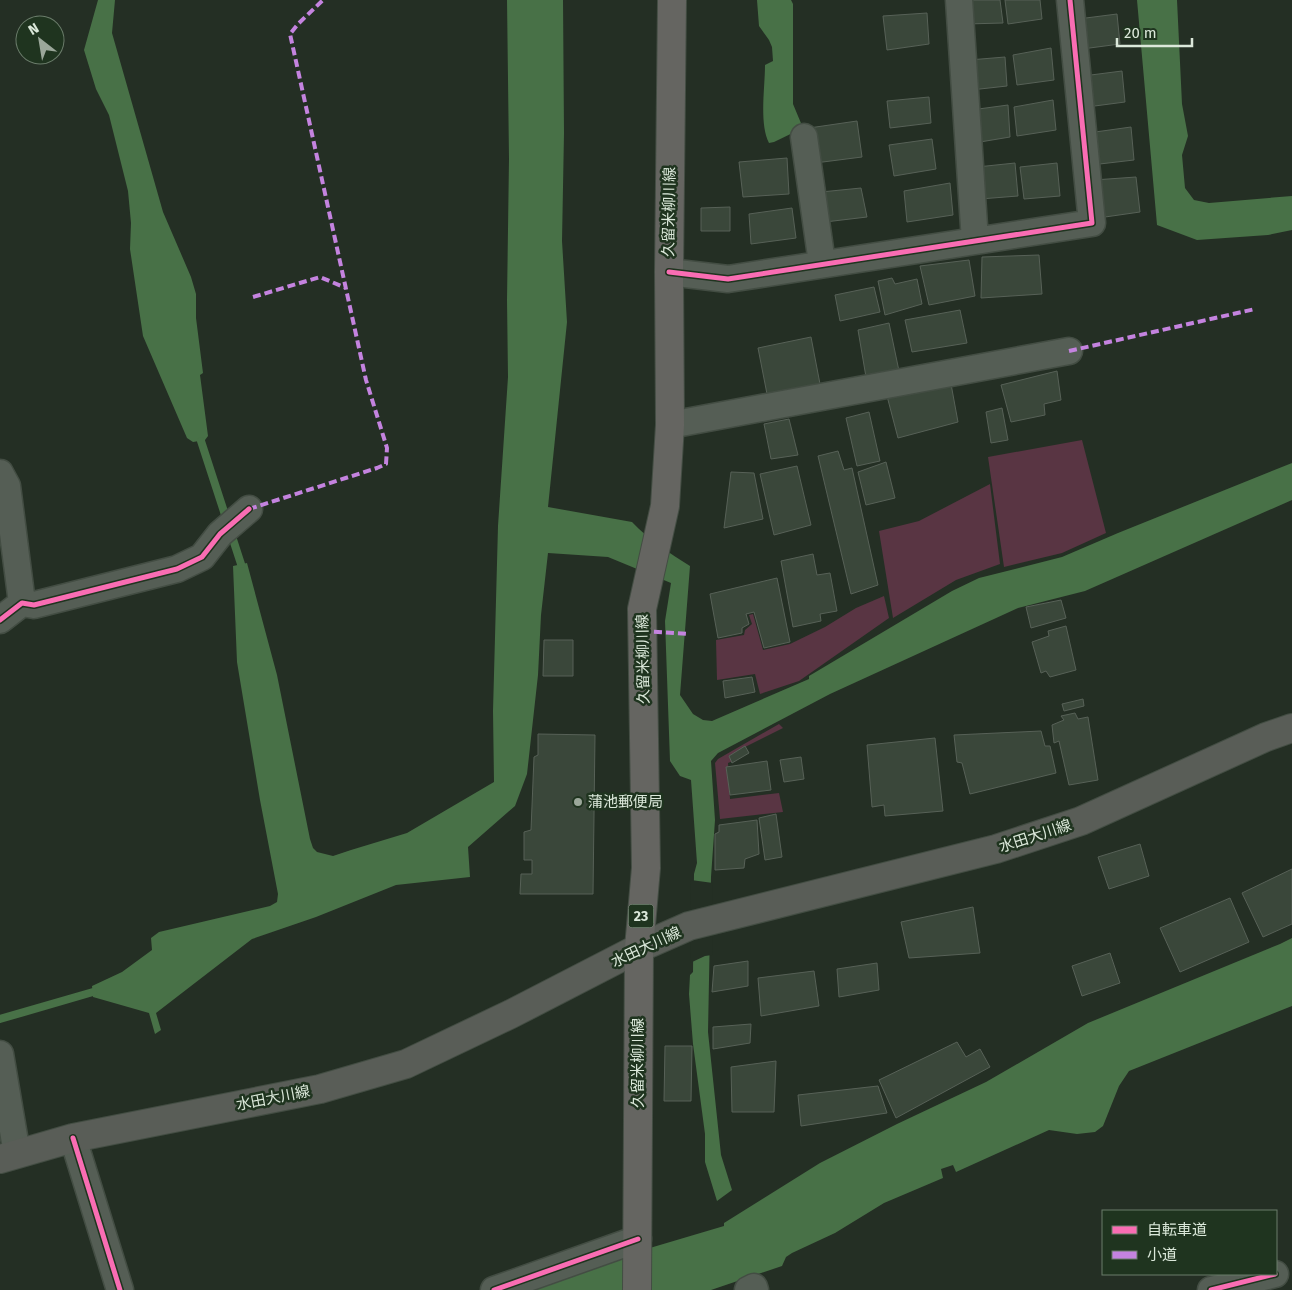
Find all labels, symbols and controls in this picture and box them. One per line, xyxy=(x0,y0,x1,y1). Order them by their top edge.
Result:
north arrow xyxy=(15,15,65,65)
scale bar xyxy=(1117,15,1192,47)
text: N xyxy=(25,20,42,39)
text: 20 m xyxy=(1124,24,1157,42)
street label: 久留米柳川線 xyxy=(659,167,679,257)
street label: 久留米柳川線 xyxy=(633,614,653,704)
place label: 蒲池郵便局 xyxy=(588,793,663,811)
marker: 蒲池郵便局 xyxy=(572,796,584,808)
street label: 水田大川線 xyxy=(997,816,1073,856)
road number: 23 xyxy=(628,904,654,928)
street label: 水田大川線 xyxy=(608,923,684,971)
street label: 久留米柳川線 xyxy=(629,1018,647,1108)
street label: 水田大川線 xyxy=(234,1082,312,1114)
legend xyxy=(1102,1210,1277,1275)
text: 自転車道 xyxy=(1147,1221,1207,1239)
text: 小道 xyxy=(1147,1246,1177,1264)

